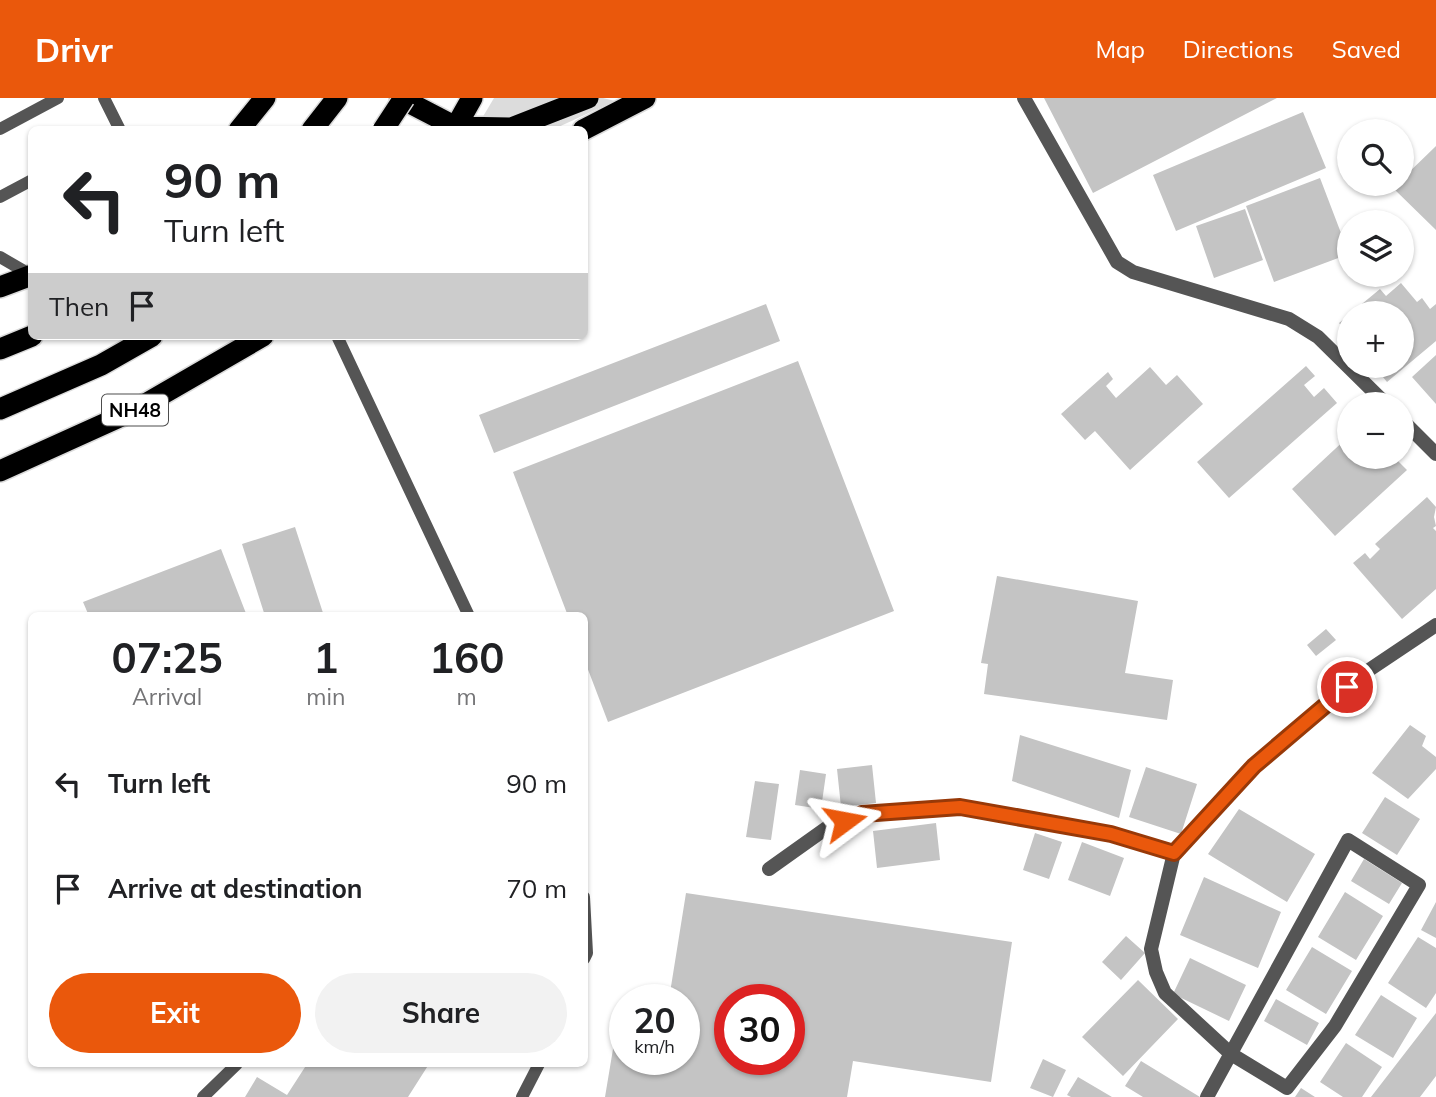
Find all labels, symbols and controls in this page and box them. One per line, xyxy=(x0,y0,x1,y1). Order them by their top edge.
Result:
text: Drivr xyxy=(35,29,113,70)
text: Map xyxy=(1095,34,1145,64)
text: Directions xyxy=(1183,34,1294,64)
text: Saved xyxy=(1332,34,1401,64)
map controls xyxy=(1337,119,1414,469)
button: search xyxy=(1337,119,1414,196)
text: 90 m xyxy=(164,149,280,210)
icon: left xyxy=(49,154,140,245)
text: Turn left xyxy=(164,210,284,250)
button: layers xyxy=(1337,210,1414,287)
icon: arrive xyxy=(123,287,161,325)
text: Then xyxy=(49,290,109,323)
button: + xyxy=(1337,301,1414,378)
button: − xyxy=(1337,392,1414,469)
road number: NH48 xyxy=(102,394,168,426)
text: 07:25 xyxy=(112,631,223,684)
text: 1 xyxy=(313,631,338,684)
text: 160 xyxy=(429,631,504,684)
pin xyxy=(1317,657,1377,717)
icon: arrive xyxy=(1328,668,1366,706)
text: Arrival xyxy=(132,682,202,711)
text: min xyxy=(306,682,345,711)
text: m xyxy=(457,682,477,711)
icon: left xyxy=(49,765,87,803)
text: Turn left xyxy=(108,767,210,800)
text: 90 m xyxy=(506,767,567,800)
position arrow xyxy=(808,784,882,858)
icon: arrive xyxy=(49,870,87,908)
text: Arrive at destination xyxy=(108,872,363,905)
text: 70 m xyxy=(506,872,567,905)
button: Exit xyxy=(49,973,301,1053)
button: Share xyxy=(315,973,567,1053)
speed limit sign: 30 xyxy=(714,984,805,1075)
text: 20 xyxy=(633,998,676,1042)
text: km/h xyxy=(634,1035,675,1058)

